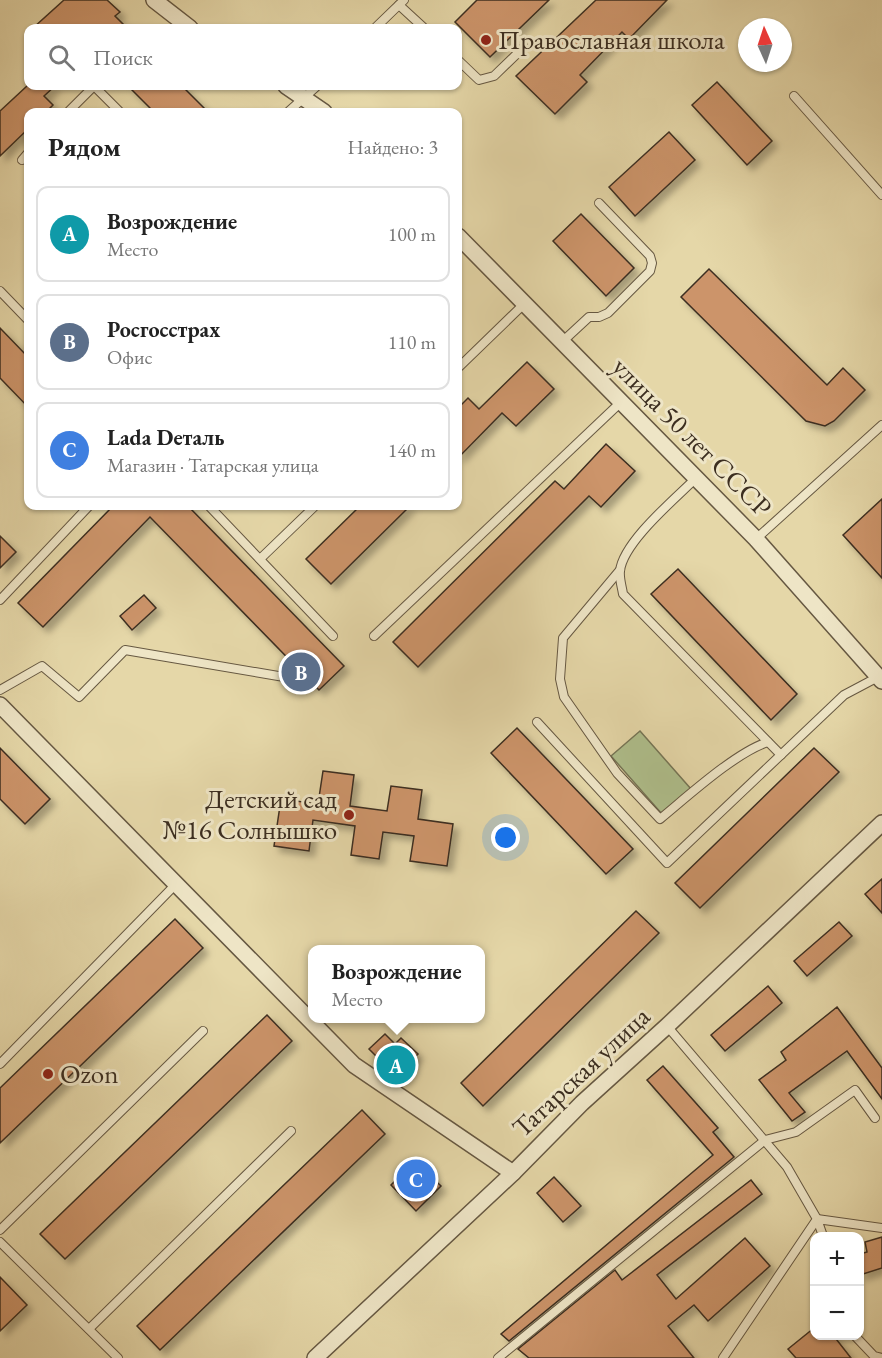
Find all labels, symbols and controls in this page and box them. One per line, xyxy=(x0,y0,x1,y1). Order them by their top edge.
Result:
north arrow xyxy=(738,18,792,72)
place label: Православная школа xyxy=(498,22,725,57)
search box xyxy=(24,24,462,90)
marker: Православная школа xyxy=(479,33,493,47)
icon: search xyxy=(45,41,78,74)
text: Поиск xyxy=(93,43,153,72)
text: Рядом xyxy=(48,130,121,164)
text: Найдено: 3 xyxy=(347,134,438,160)
text: Возрождение xyxy=(107,207,237,236)
text: A xyxy=(62,221,77,247)
text: 100 m xyxy=(388,221,436,247)
text: Место xyxy=(107,236,158,262)
text: Росгосстрах xyxy=(107,315,220,344)
text: B xyxy=(63,329,76,355)
text: 110 m xyxy=(388,329,436,355)
text: Офис xyxy=(107,344,153,370)
street label: улица 50 лет СССР xyxy=(605,349,780,524)
text: Lada Dеталь xyxy=(107,423,225,452)
text: C xyxy=(62,437,77,463)
text: 140 m xyxy=(388,437,436,463)
text: Магазин · Татарская улица xyxy=(107,452,319,478)
pin: B xyxy=(282,650,320,694)
place label: Детский сад №16 Солнышко xyxy=(162,781,337,847)
marker: Детский сад №16 Солнышко xyxy=(342,808,356,822)
your location xyxy=(491,823,520,852)
popup xyxy=(308,945,485,1023)
text: Возрождение xyxy=(331,957,462,986)
text: Место xyxy=(331,986,383,1012)
street label: Татарская улица xyxy=(504,999,657,1145)
pin: A xyxy=(376,1042,416,1088)
place label: Ozon xyxy=(60,1056,118,1091)
marker: Ozon xyxy=(41,1067,55,1081)
pin: C xyxy=(396,1156,436,1202)
map controls xyxy=(810,1232,864,1340)
button: + xyxy=(810,1232,864,1286)
button: − xyxy=(810,1286,864,1340)

